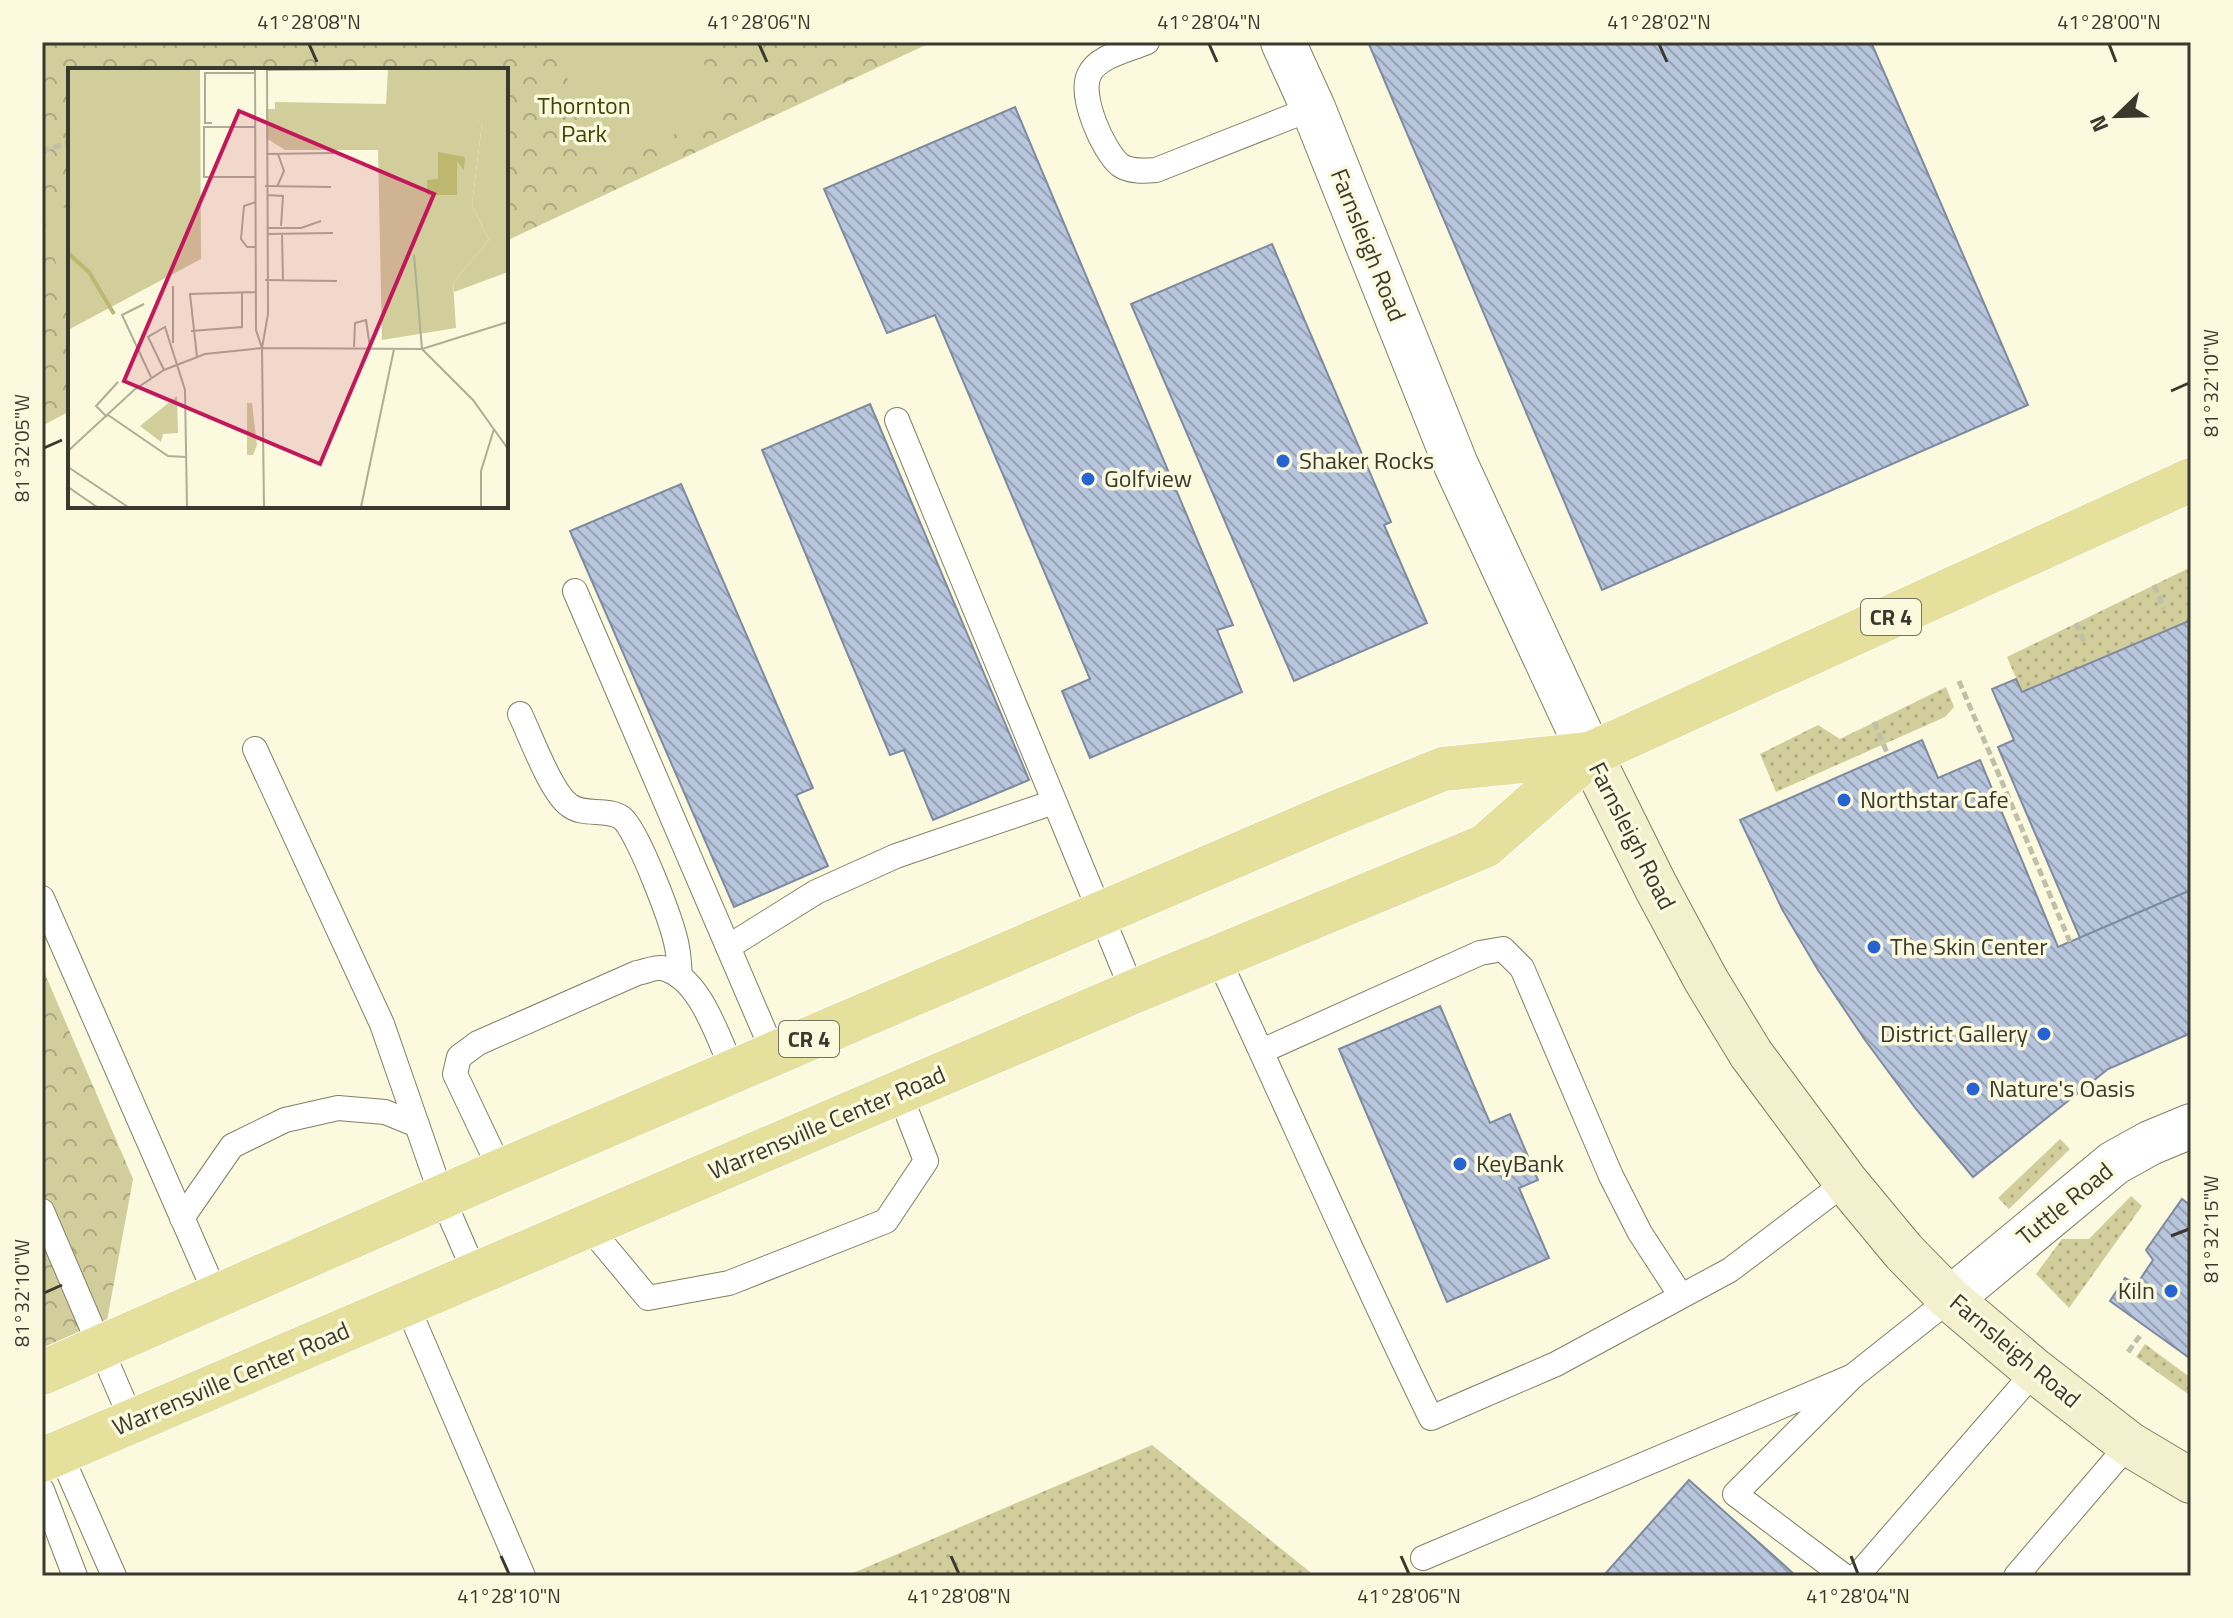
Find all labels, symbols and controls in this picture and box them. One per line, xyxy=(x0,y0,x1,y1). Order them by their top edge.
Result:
text: 41°28'08"N xyxy=(257,6,361,37)
text: 41°28'06"N xyxy=(707,6,811,37)
text: 41°28'04"N xyxy=(1157,6,1261,37)
text: 41°28'02"N xyxy=(1607,6,1711,37)
text: 41°28'00"N xyxy=(2057,6,2161,37)
inset map xyxy=(68,68,508,508)
north arrow xyxy=(2077,76,2157,156)
park label: Thornton Park xyxy=(537,87,631,151)
text: N xyxy=(2080,110,2117,137)
street label: Farnsleigh Road xyxy=(1322,163,1416,326)
text: 81°32'10"W xyxy=(2195,329,2226,437)
text: 81°32'05"W xyxy=(6,394,37,502)
place label: Shaker Rocks xyxy=(1299,442,1434,478)
marker: Shaker Rocks xyxy=(1274,452,1292,470)
place label: Golfview xyxy=(1104,460,1192,496)
marker: Golfview xyxy=(1079,470,1097,488)
road number: CR 4 xyxy=(1861,599,1921,635)
street label: Farnsleigh Road xyxy=(1580,755,1686,916)
place label: Northstar Cafe xyxy=(1860,781,2009,817)
marker: Northstar Cafe xyxy=(1835,791,1853,809)
place label: The Skin Center xyxy=(1890,928,2047,964)
marker: The Skin Center xyxy=(1865,938,1883,956)
place label: District Gallery xyxy=(1880,1015,2028,1051)
road number: CR 4 xyxy=(779,1021,839,1057)
marker: District Gallery xyxy=(2035,1025,2053,1043)
street label: Warrensville Center Road xyxy=(702,1056,951,1188)
place label: Nature's Oasis xyxy=(1989,1070,2135,1106)
marker: Nature's Oasis xyxy=(1964,1080,1982,1098)
place label: KeyBank xyxy=(1476,1145,1564,1181)
street label: Tuttle Road xyxy=(2008,1153,2120,1253)
marker: KeyBank xyxy=(1451,1155,1469,1173)
text: 81°32'15"W xyxy=(2195,1175,2226,1283)
text: 81°32'10"W xyxy=(6,1239,37,1347)
place label: Kiln xyxy=(2118,1272,2155,1308)
marker: Kiln xyxy=(2162,1282,2180,1300)
street label: Farnsleigh Road xyxy=(1942,1285,2089,1416)
street label: Warrensville Center Road xyxy=(106,1312,355,1444)
text: 41°28'10"N xyxy=(457,1580,561,1611)
text: 41°28'08"N xyxy=(907,1580,1011,1611)
text: 41°28'06"N xyxy=(1357,1580,1461,1611)
text: 41°28'04"N xyxy=(1806,1580,1910,1611)

